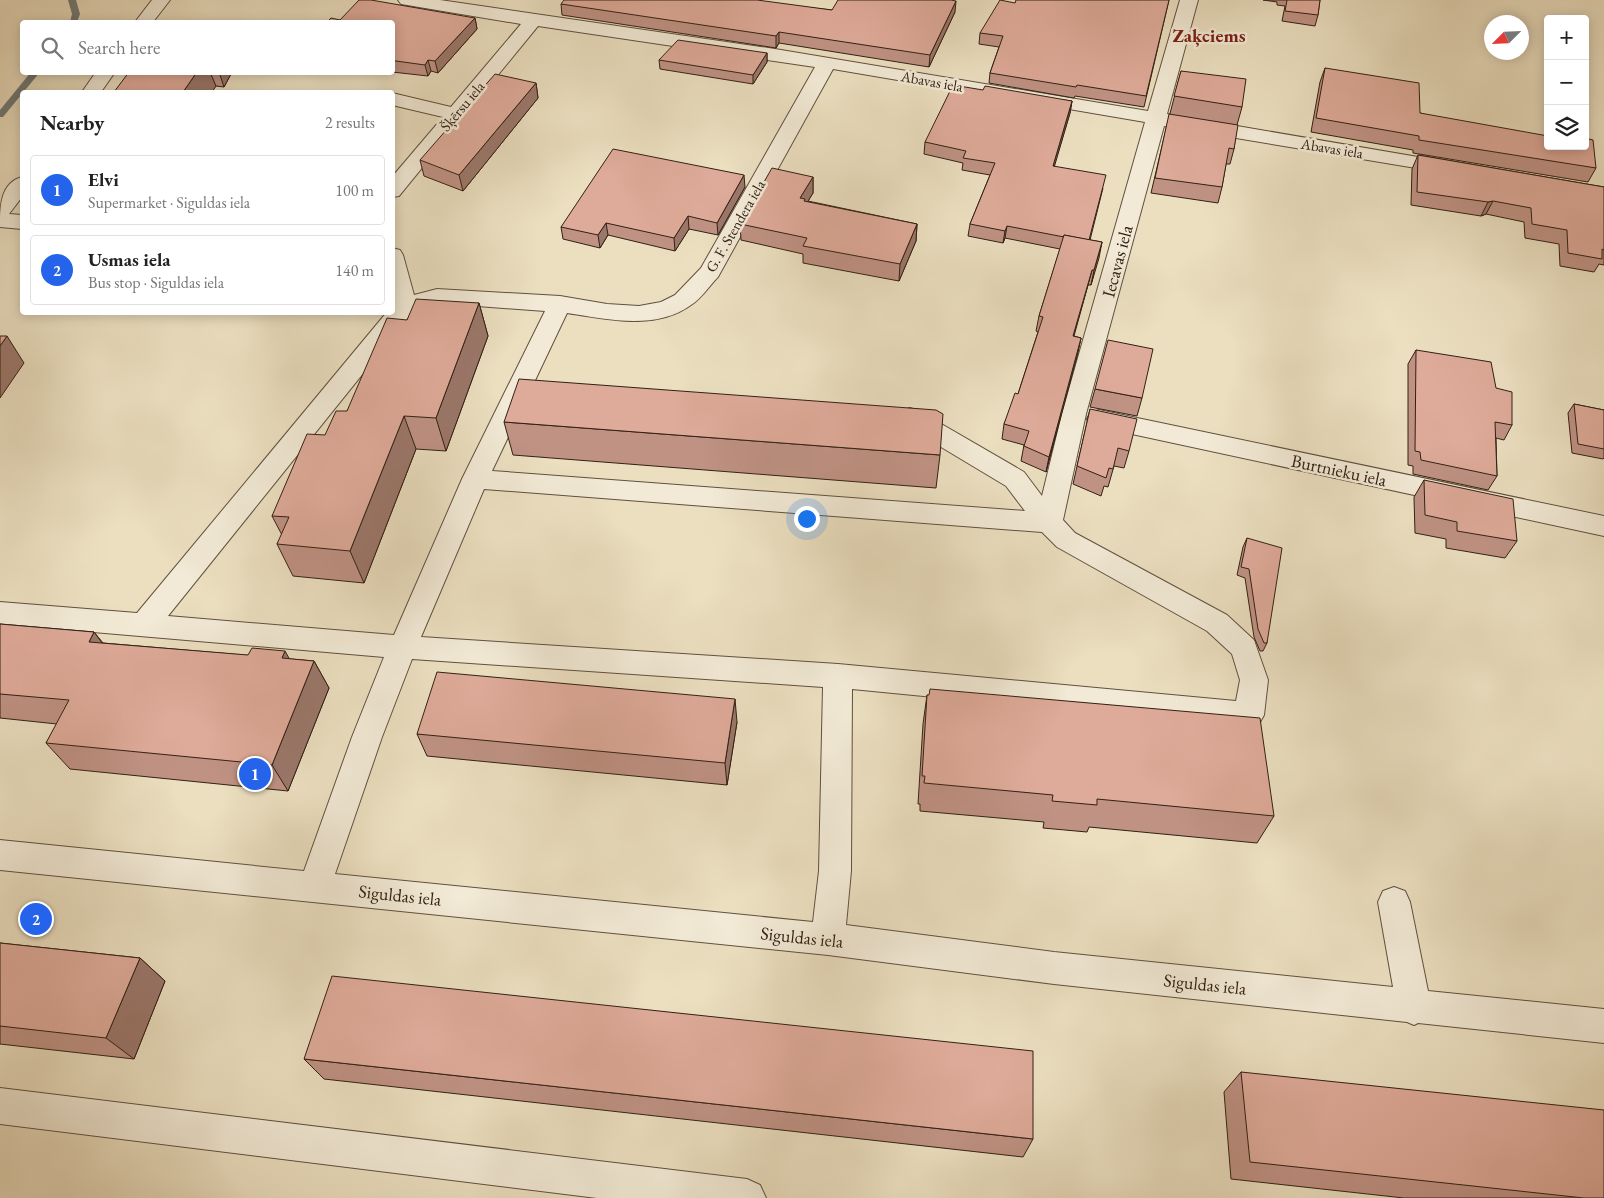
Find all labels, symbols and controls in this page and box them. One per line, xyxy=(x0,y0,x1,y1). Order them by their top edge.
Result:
north arrow xyxy=(1484,15,1529,60)
map controls xyxy=(1544,15,1589,150)
button: + xyxy=(1544,15,1589,60)
search box xyxy=(20,20,395,75)
district label: Zaķciems xyxy=(1172,23,1246,48)
icon: search xyxy=(38,34,66,62)
text: Search here xyxy=(78,35,160,60)
button: − xyxy=(1544,60,1589,105)
street label: Abavas iela xyxy=(898,66,965,96)
street label: Šķērsu iela xyxy=(436,77,488,135)
button: layers xyxy=(1544,105,1589,150)
text: Nearby xyxy=(40,109,104,136)
text: 2 results xyxy=(325,112,375,133)
street label: Abavas iela xyxy=(1299,134,1364,162)
text: Elvi xyxy=(88,167,119,192)
street label: G. F. Stendera iela xyxy=(701,176,769,276)
text: 1 xyxy=(53,180,61,201)
text: 100 m xyxy=(335,180,374,201)
text: Supermarket · Siguldas iela xyxy=(88,192,250,213)
street label: Iecavas iela xyxy=(1096,222,1138,300)
text: Usmas iela xyxy=(88,247,171,272)
text: 2 xyxy=(53,260,61,281)
text: 140 m xyxy=(335,260,374,281)
text: Bus stop · Siguldas iela xyxy=(88,272,224,293)
street label: Burtnieku iela xyxy=(1289,449,1390,492)
your location xyxy=(794,506,820,532)
pin: 1 xyxy=(239,755,271,793)
street label: Siguldas iela xyxy=(357,879,443,911)
pin: 2 xyxy=(20,900,52,938)
street label: Siguldas iela xyxy=(759,921,845,953)
street label: Siguldas iela xyxy=(1162,968,1248,1000)

